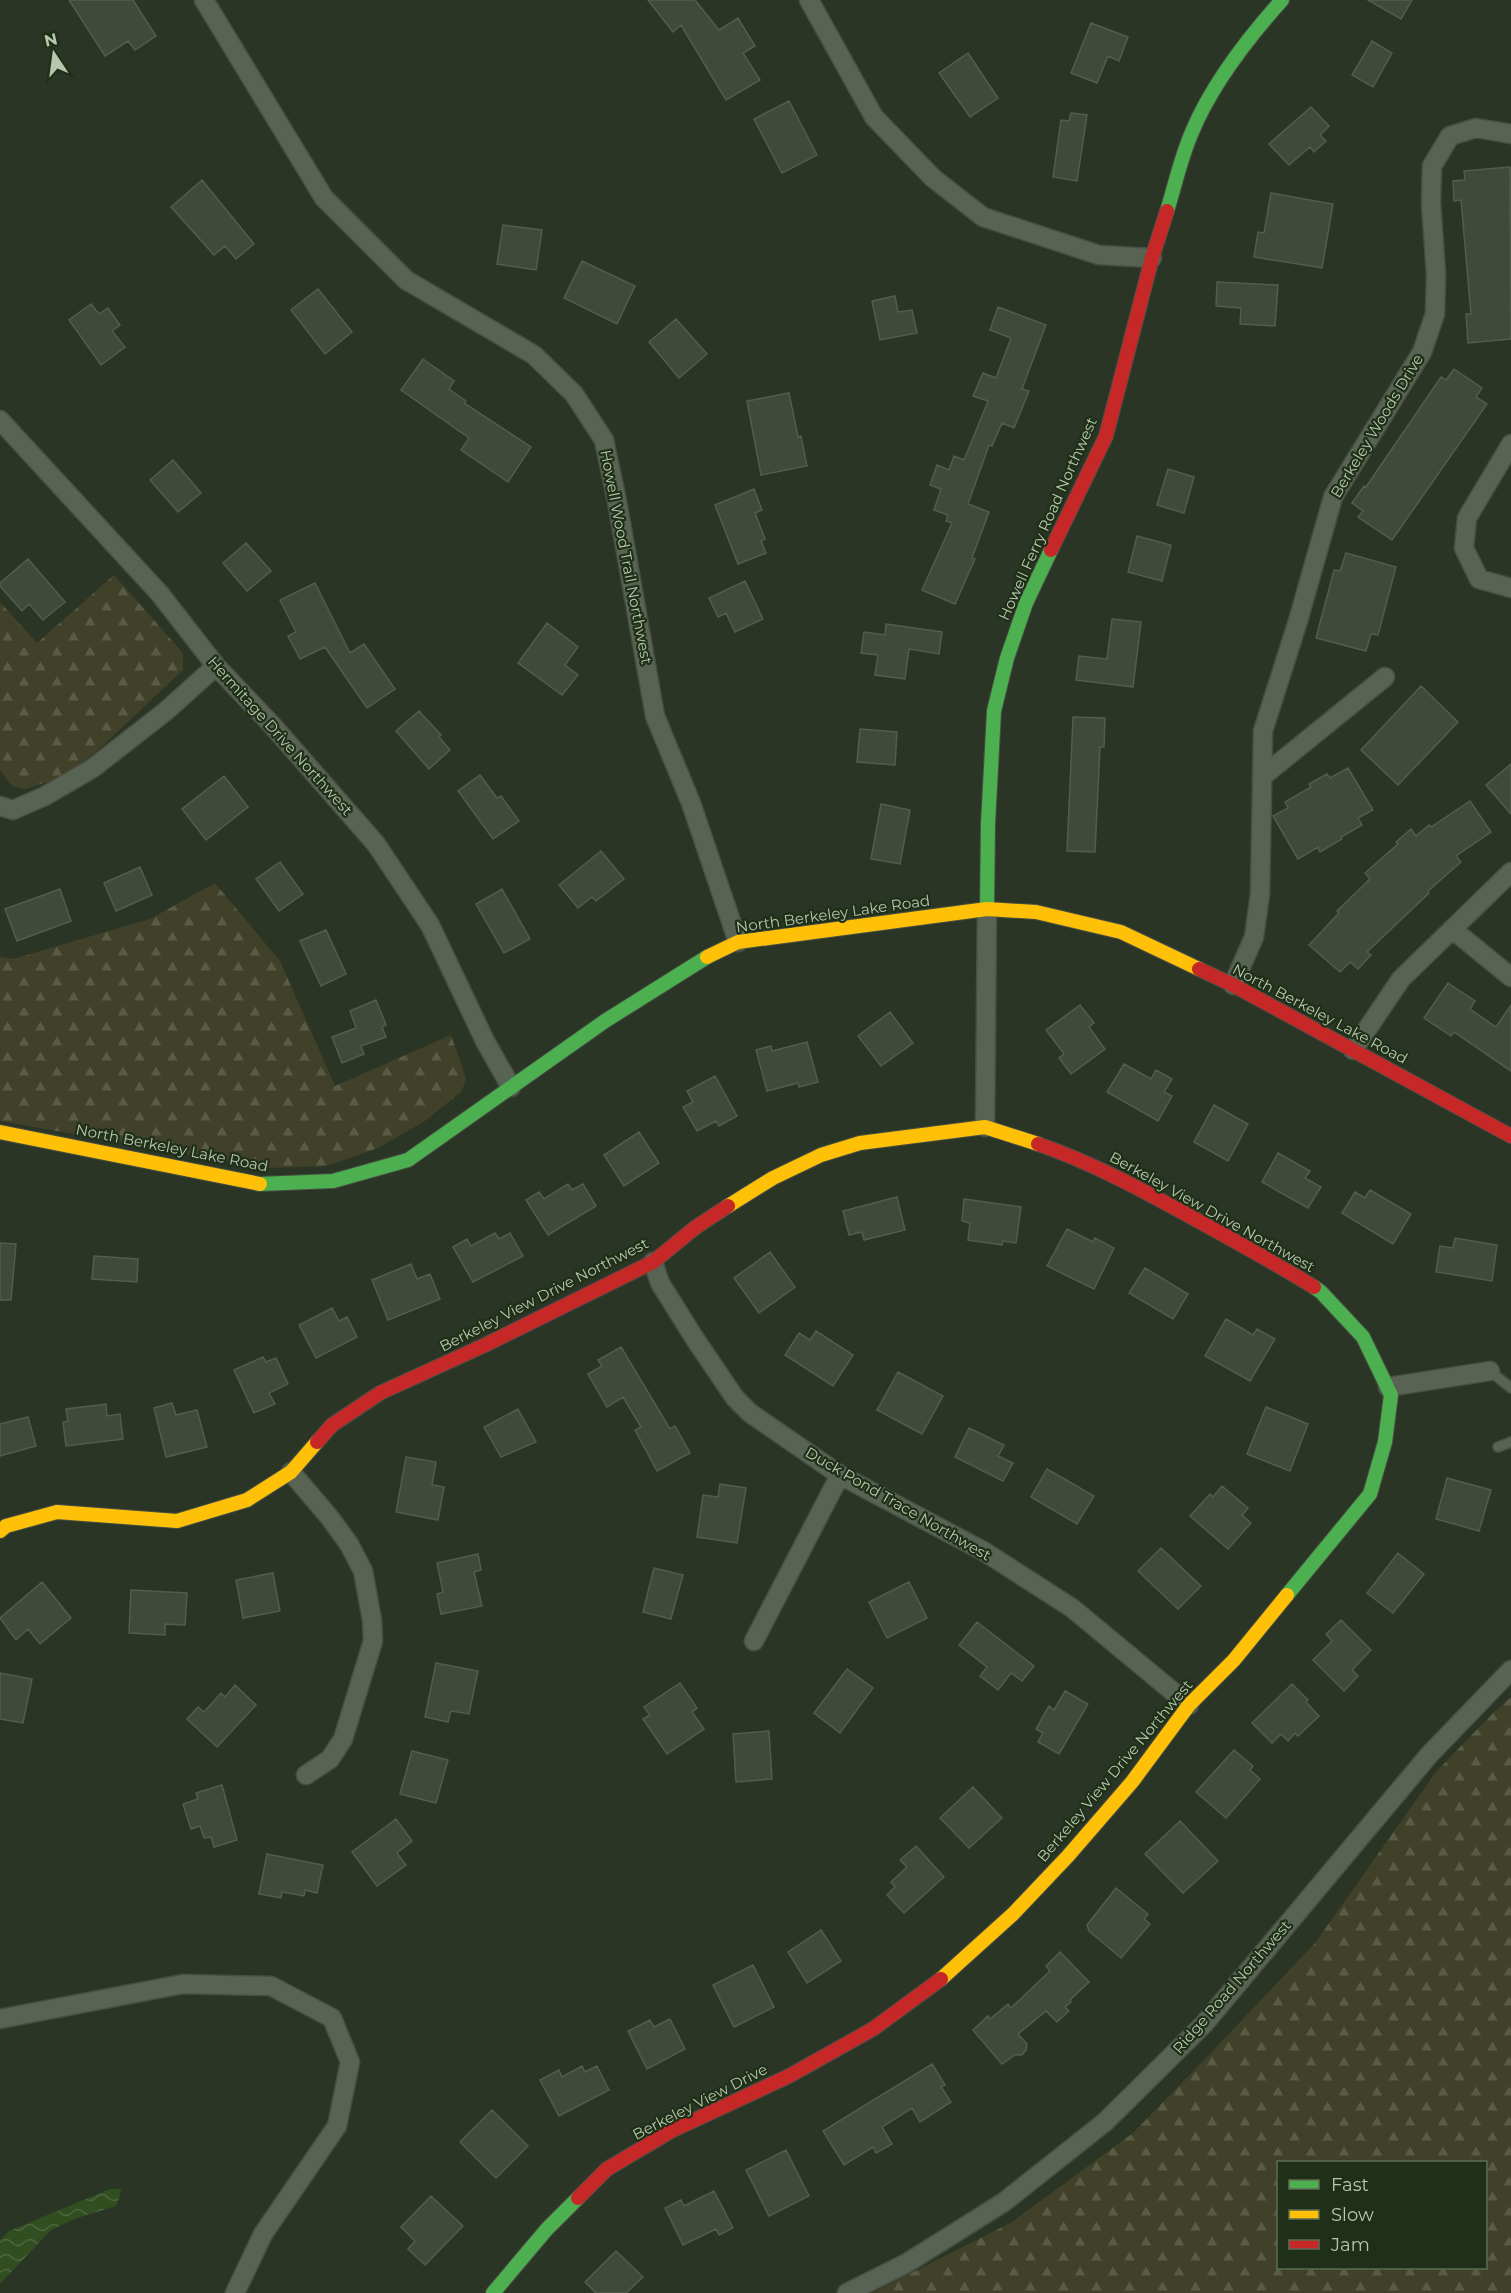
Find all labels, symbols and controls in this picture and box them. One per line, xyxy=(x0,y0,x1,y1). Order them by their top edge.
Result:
north arrow xyxy=(24,24,84,84)
text: N xyxy=(42,29,59,51)
street label: Berkeley Woods Drive xyxy=(1326,350,1427,501)
street label: Howell Ferry Road Northwest xyxy=(994,414,1101,623)
street label: Howell Wood Trail Northwest xyxy=(596,448,657,666)
street label: Hermitage Drive Northwest xyxy=(204,652,357,819)
street label: North Berkeley Lake Road xyxy=(735,890,931,937)
street label: North Berkeley Lake Road xyxy=(1229,959,1411,1068)
street label: North Berkeley Lake Road xyxy=(74,1120,270,1175)
street label: Berkeley View Drive Northwest xyxy=(1106,1147,1318,1276)
street label: Berkeley View Drive Northwest xyxy=(436,1233,651,1356)
street label: Duck Pond Trace Northwest xyxy=(802,1443,994,1565)
street label: Berkeley View Drive Northwest xyxy=(1033,1676,1196,1866)
street label: Ridge Road Northwest xyxy=(1168,1916,1295,2057)
street label: Berkeley View Drive xyxy=(629,2059,770,2144)
legend xyxy=(1277,2161,1487,2269)
text: Fast xyxy=(1331,2174,1369,2196)
text: Slow xyxy=(1331,2204,1374,2226)
text: Jam xyxy=(1330,2234,1370,2256)

